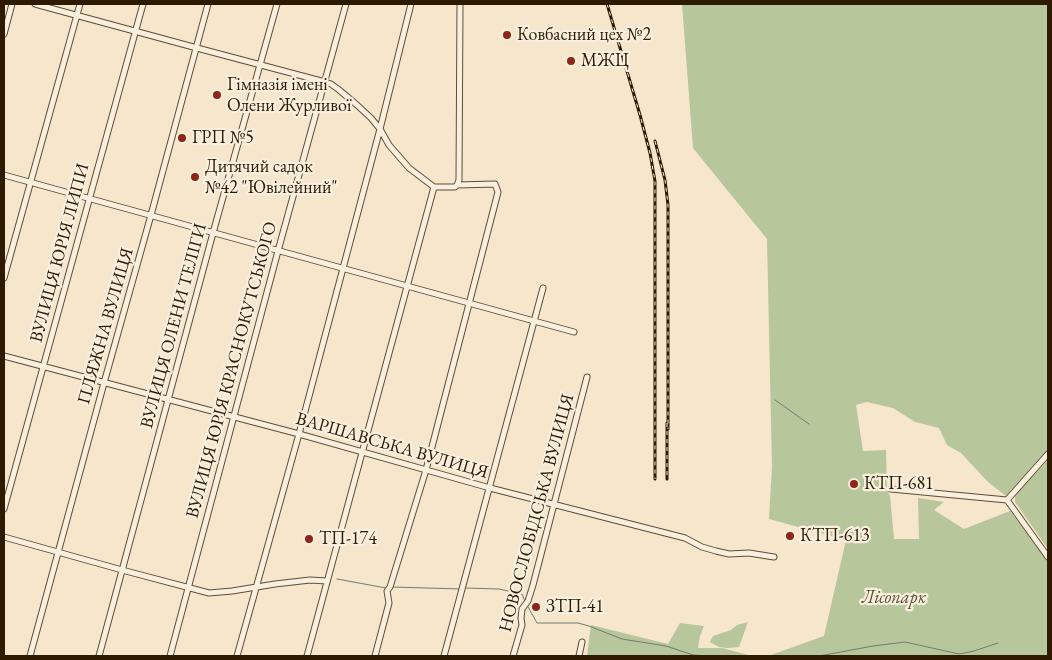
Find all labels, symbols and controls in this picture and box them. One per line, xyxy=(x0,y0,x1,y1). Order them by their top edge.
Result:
place label: Ковбасний цех №2 xyxy=(517,24,651,46)
marker: Ковбасний цех №2 xyxy=(501,29,513,41)
place label: МЖЦ xyxy=(581,50,629,72)
marker: МЖЦ xyxy=(565,55,577,67)
place label: Гімназія імені Олени Журливої xyxy=(227,74,351,116)
marker: Гімназія імені Олени Журливої xyxy=(211,89,223,101)
place label: ГРП №5 xyxy=(192,127,254,149)
marker: ГРП №5 xyxy=(176,132,188,144)
place label: Дитячий садок №42 "Ювілейний" xyxy=(205,156,337,198)
street label: ВУЛИЦЯ ЮРІЯ ЛИПИ xyxy=(26,161,94,345)
marker: Дитячий садок №42 "Ювілейний" xyxy=(189,171,201,183)
street label: ВУЛИЦЯ ЮРІЯ КРАСНОКУТСЬКОГО xyxy=(182,219,282,521)
street label: ВУЛИЦЯ ОЛЕНИ ТЕЛІГИ xyxy=(136,221,212,431)
street label: ПЛЯЖНА ВУЛИЦЯ xyxy=(73,245,139,407)
street label: НОВОСЛОБІДСЬКА ВУЛИЦЯ xyxy=(495,392,579,634)
street label: ВАРШАВСЬКА ВУЛИЦЯ xyxy=(293,408,491,484)
place label: КТП-681 xyxy=(864,473,934,495)
marker: КТП-681 xyxy=(848,478,860,490)
place label: КТП-613 xyxy=(800,525,870,547)
place label: ТП-174 xyxy=(319,528,377,550)
marker: КТП-613 xyxy=(784,530,796,542)
marker: ТП-174 xyxy=(303,533,315,545)
park label: Лісопарк xyxy=(862,587,926,609)
place label: ЗТП-41 xyxy=(546,596,604,618)
marker: ЗТП-41 xyxy=(530,601,542,613)

